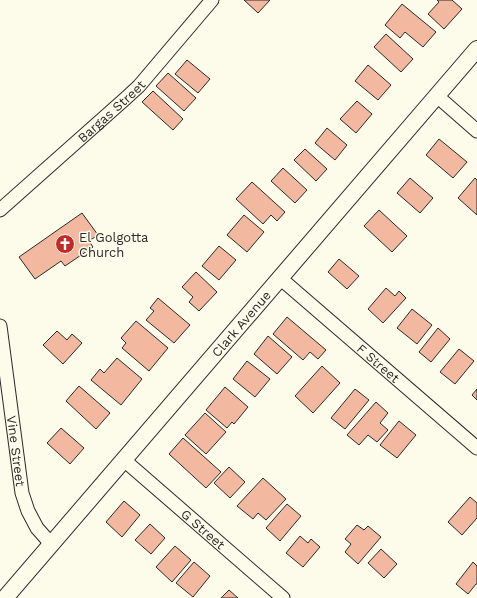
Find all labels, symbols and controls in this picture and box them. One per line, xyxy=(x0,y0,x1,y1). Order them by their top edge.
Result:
street label: Bargas Street xyxy=(75,77,149,145)
place label: El Golgotta Church xyxy=(79,230,149,260)
church icon: El Golgotta Church xyxy=(54,233,76,255)
street label: Clark Avenue xyxy=(209,288,274,360)
street label: F Street xyxy=(354,341,403,386)
street label: Vine Street xyxy=(4,415,28,488)
street label: G Street xyxy=(178,506,228,553)

